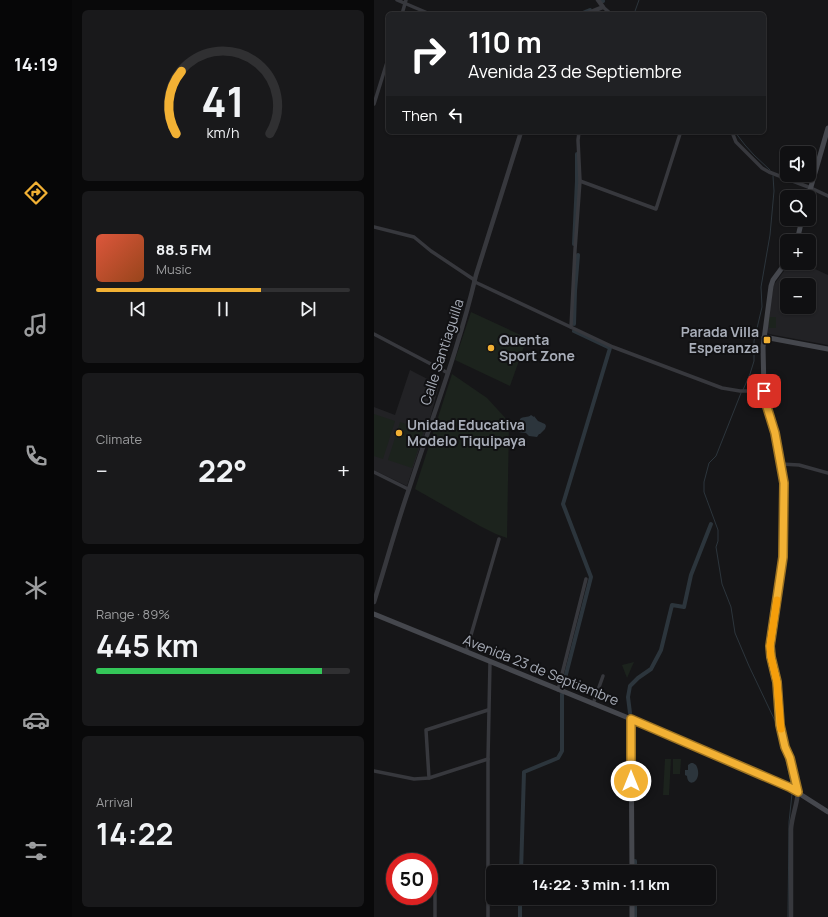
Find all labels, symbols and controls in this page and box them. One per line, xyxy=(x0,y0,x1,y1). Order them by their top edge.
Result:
text: 110 m xyxy=(468,23,542,61)
icon: right xyxy=(402,28,454,80)
text: 14:19 xyxy=(14,52,58,76)
text: Avenida 23 de Septiembre xyxy=(468,59,682,83)
text: 41 xyxy=(201,73,245,129)
icon: left xyxy=(445,104,467,126)
text: Then xyxy=(402,105,437,126)
text: km/h xyxy=(206,122,240,141)
map controls xyxy=(780,146,816,314)
button: sound xyxy=(780,146,816,182)
icon: directions xyxy=(22,179,50,207)
button: search xyxy=(780,190,816,226)
button: + xyxy=(780,234,816,270)
text: 88.5 FM xyxy=(156,239,211,260)
text: Music xyxy=(156,260,192,278)
button: − xyxy=(780,278,816,314)
street label: Calle Santiaguilla xyxy=(415,296,468,408)
icon: previous xyxy=(127,298,149,320)
icon: pause xyxy=(212,298,234,320)
icon: next xyxy=(297,298,319,320)
icon: music xyxy=(22,311,50,339)
place label: Parada Villa Esperanza xyxy=(681,322,759,357)
place label: Quenta Sport Zone xyxy=(499,330,575,365)
marker: Parada Villa Esperanza xyxy=(762,335,772,345)
marker: Quenta Sport Zone xyxy=(486,343,496,353)
pin xyxy=(747,374,781,408)
icon: arrive xyxy=(753,380,775,402)
place label: Unidad Educativa Modelo Tiquipaya xyxy=(407,415,526,450)
marker: Unidad Educativa Modelo Tiquipaya xyxy=(394,428,404,438)
text: Climate xyxy=(96,430,142,448)
icon: phone xyxy=(22,442,50,470)
text: 22° xyxy=(198,450,247,491)
text: − xyxy=(96,456,108,486)
text: + xyxy=(337,456,350,486)
icon: climate xyxy=(22,574,50,602)
text: Range · 89% xyxy=(96,605,170,623)
text: 445 km xyxy=(96,625,199,666)
street label: Avenida 23 de Septiembre xyxy=(460,630,622,710)
icon: car xyxy=(22,706,50,734)
position arrow xyxy=(610,760,652,802)
text: Arrival xyxy=(96,793,133,811)
text: 14:22 xyxy=(96,813,173,854)
icon: filters xyxy=(22,837,50,865)
speed limit sign: 50 xyxy=(386,853,438,905)
text: 14:22 · 3 min · 1.1 km xyxy=(532,874,670,895)

